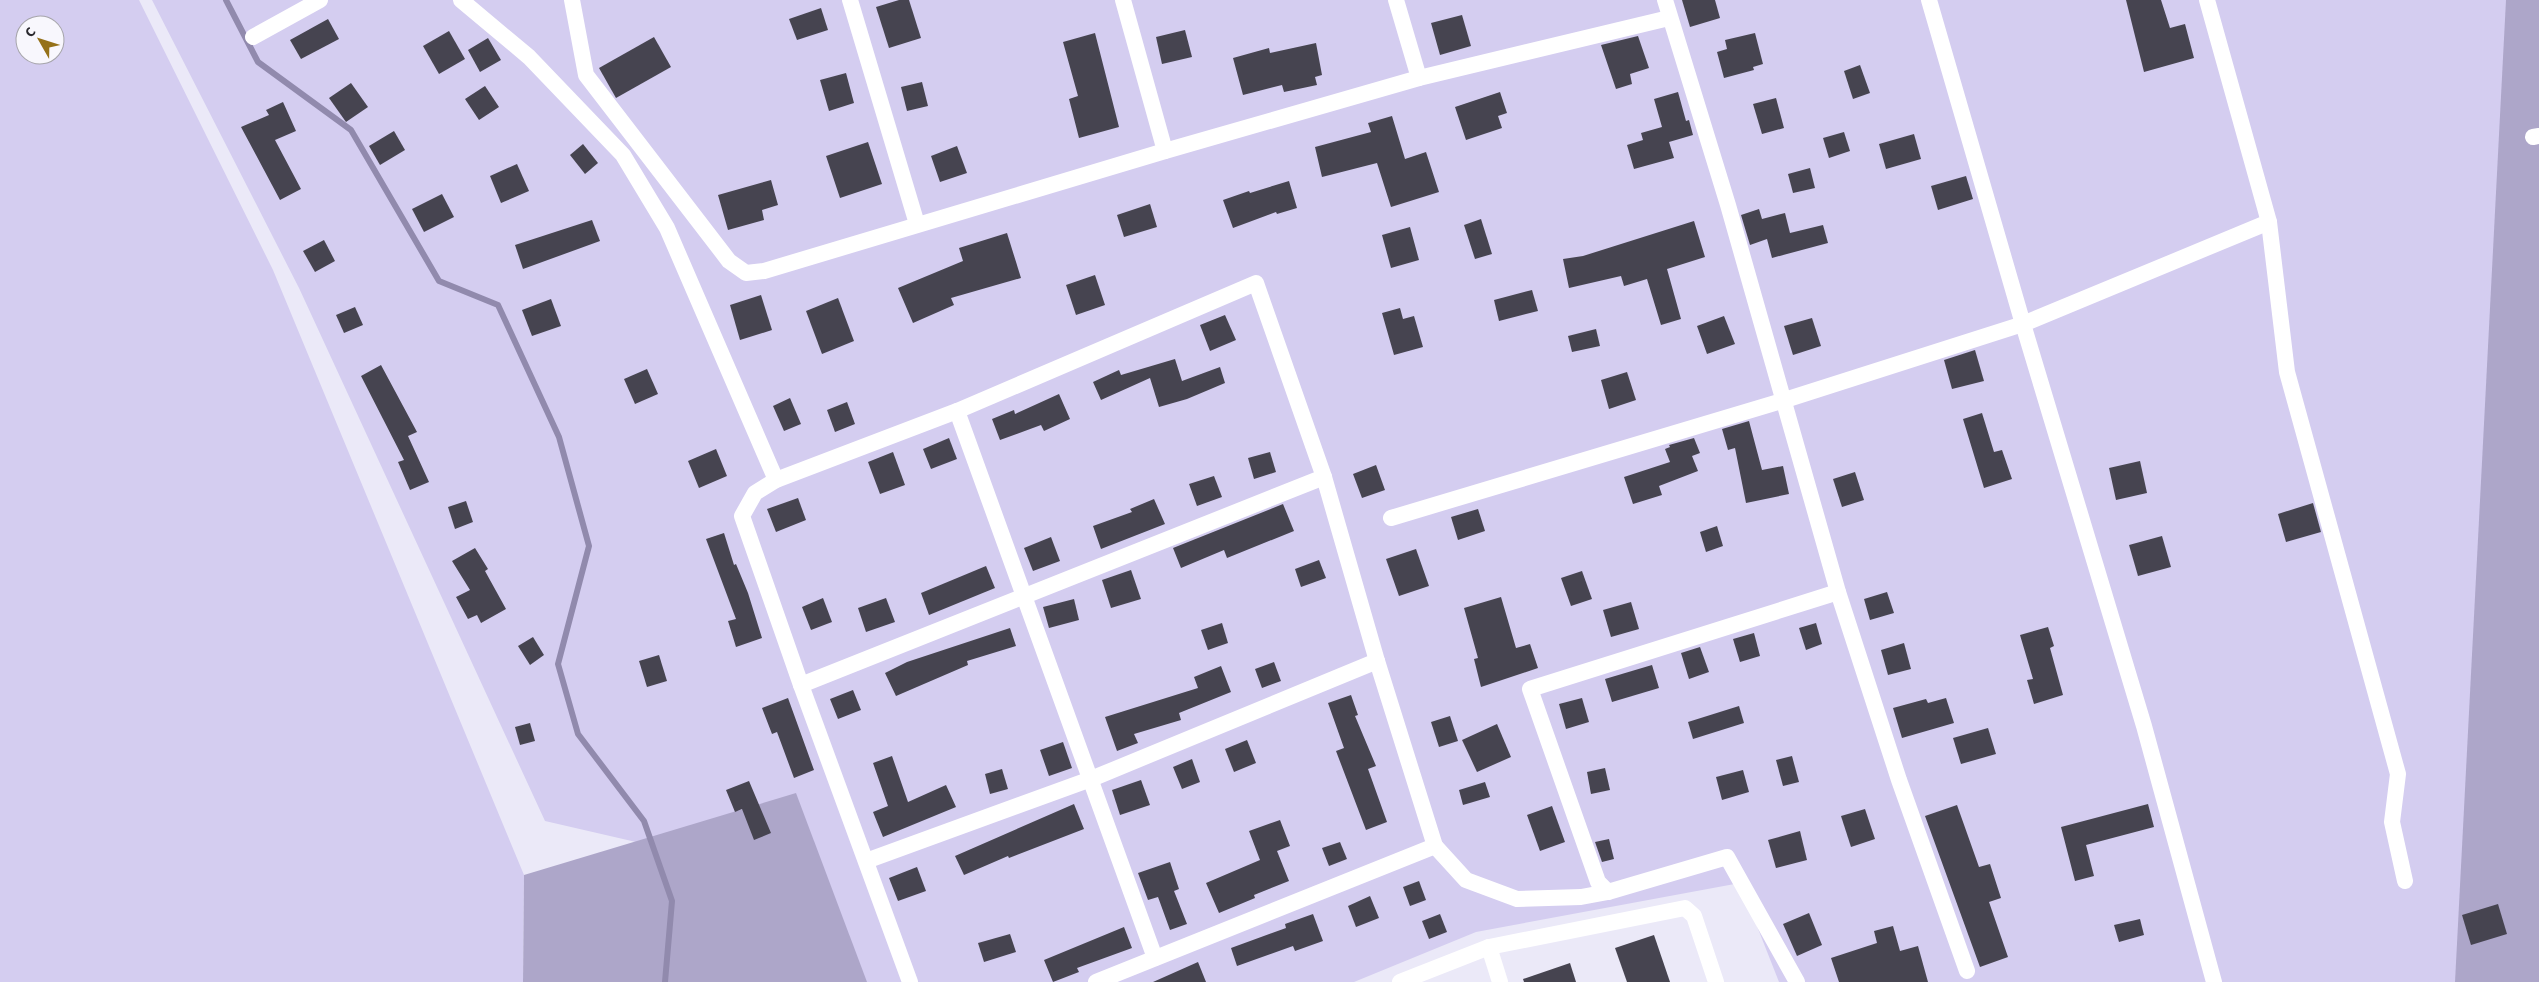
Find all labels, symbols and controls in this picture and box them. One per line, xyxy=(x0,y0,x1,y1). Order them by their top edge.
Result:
north arrow xyxy=(15,15,65,65)
text: С xyxy=(20,23,41,42)

